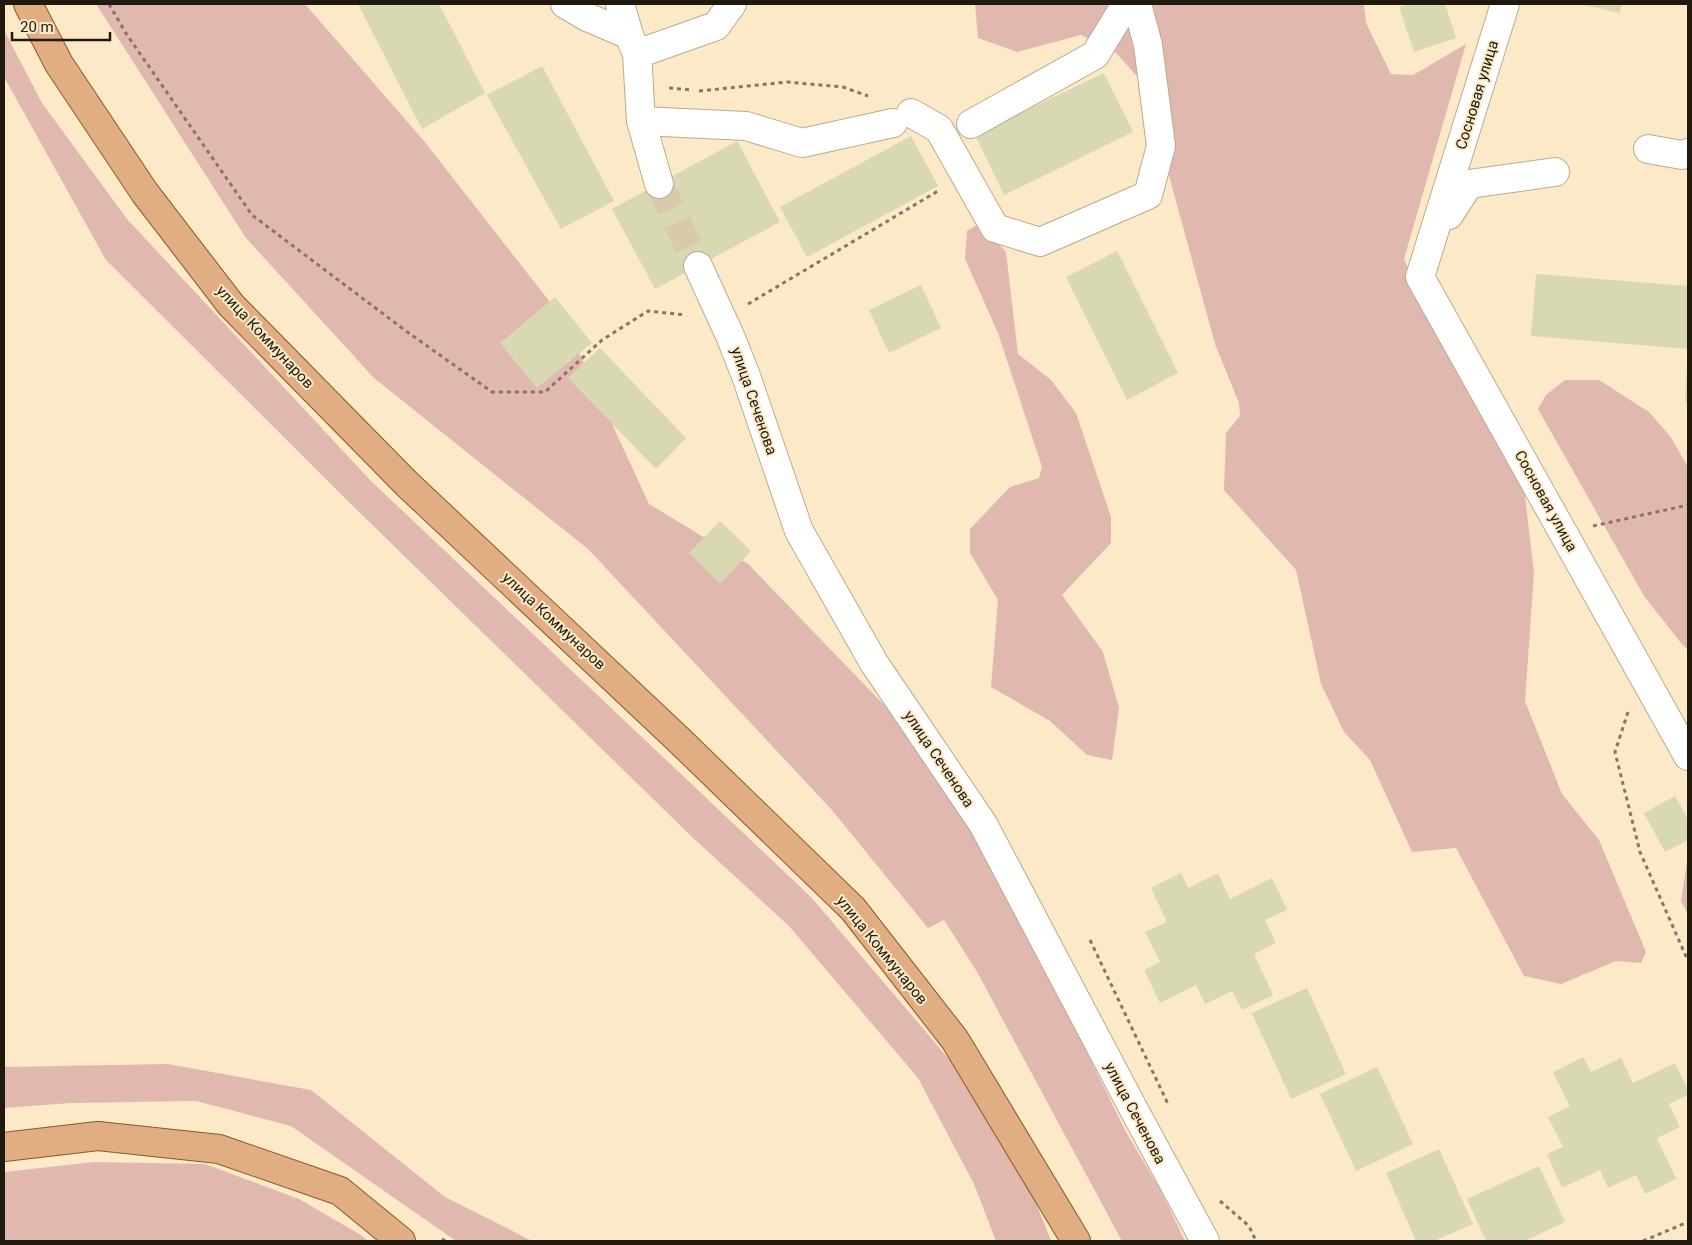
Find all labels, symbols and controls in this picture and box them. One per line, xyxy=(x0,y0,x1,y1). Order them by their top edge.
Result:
scale bar xyxy=(12,10,110,42)
text: 20 m xyxy=(20,18,54,36)
street label: Сосновая улица xyxy=(1452,38,1502,152)
street label: улица Коммунаров xyxy=(213,282,317,392)
street label: улица Сеченова xyxy=(727,345,781,457)
street label: Сосновая улица xyxy=(1511,447,1581,555)
street label: улица Коммунаров xyxy=(499,569,609,673)
street label: улица Сеченова xyxy=(900,707,978,811)
street label: улица Коммунаров xyxy=(833,892,931,1008)
street label: улица Сеченова xyxy=(1101,1059,1169,1167)

